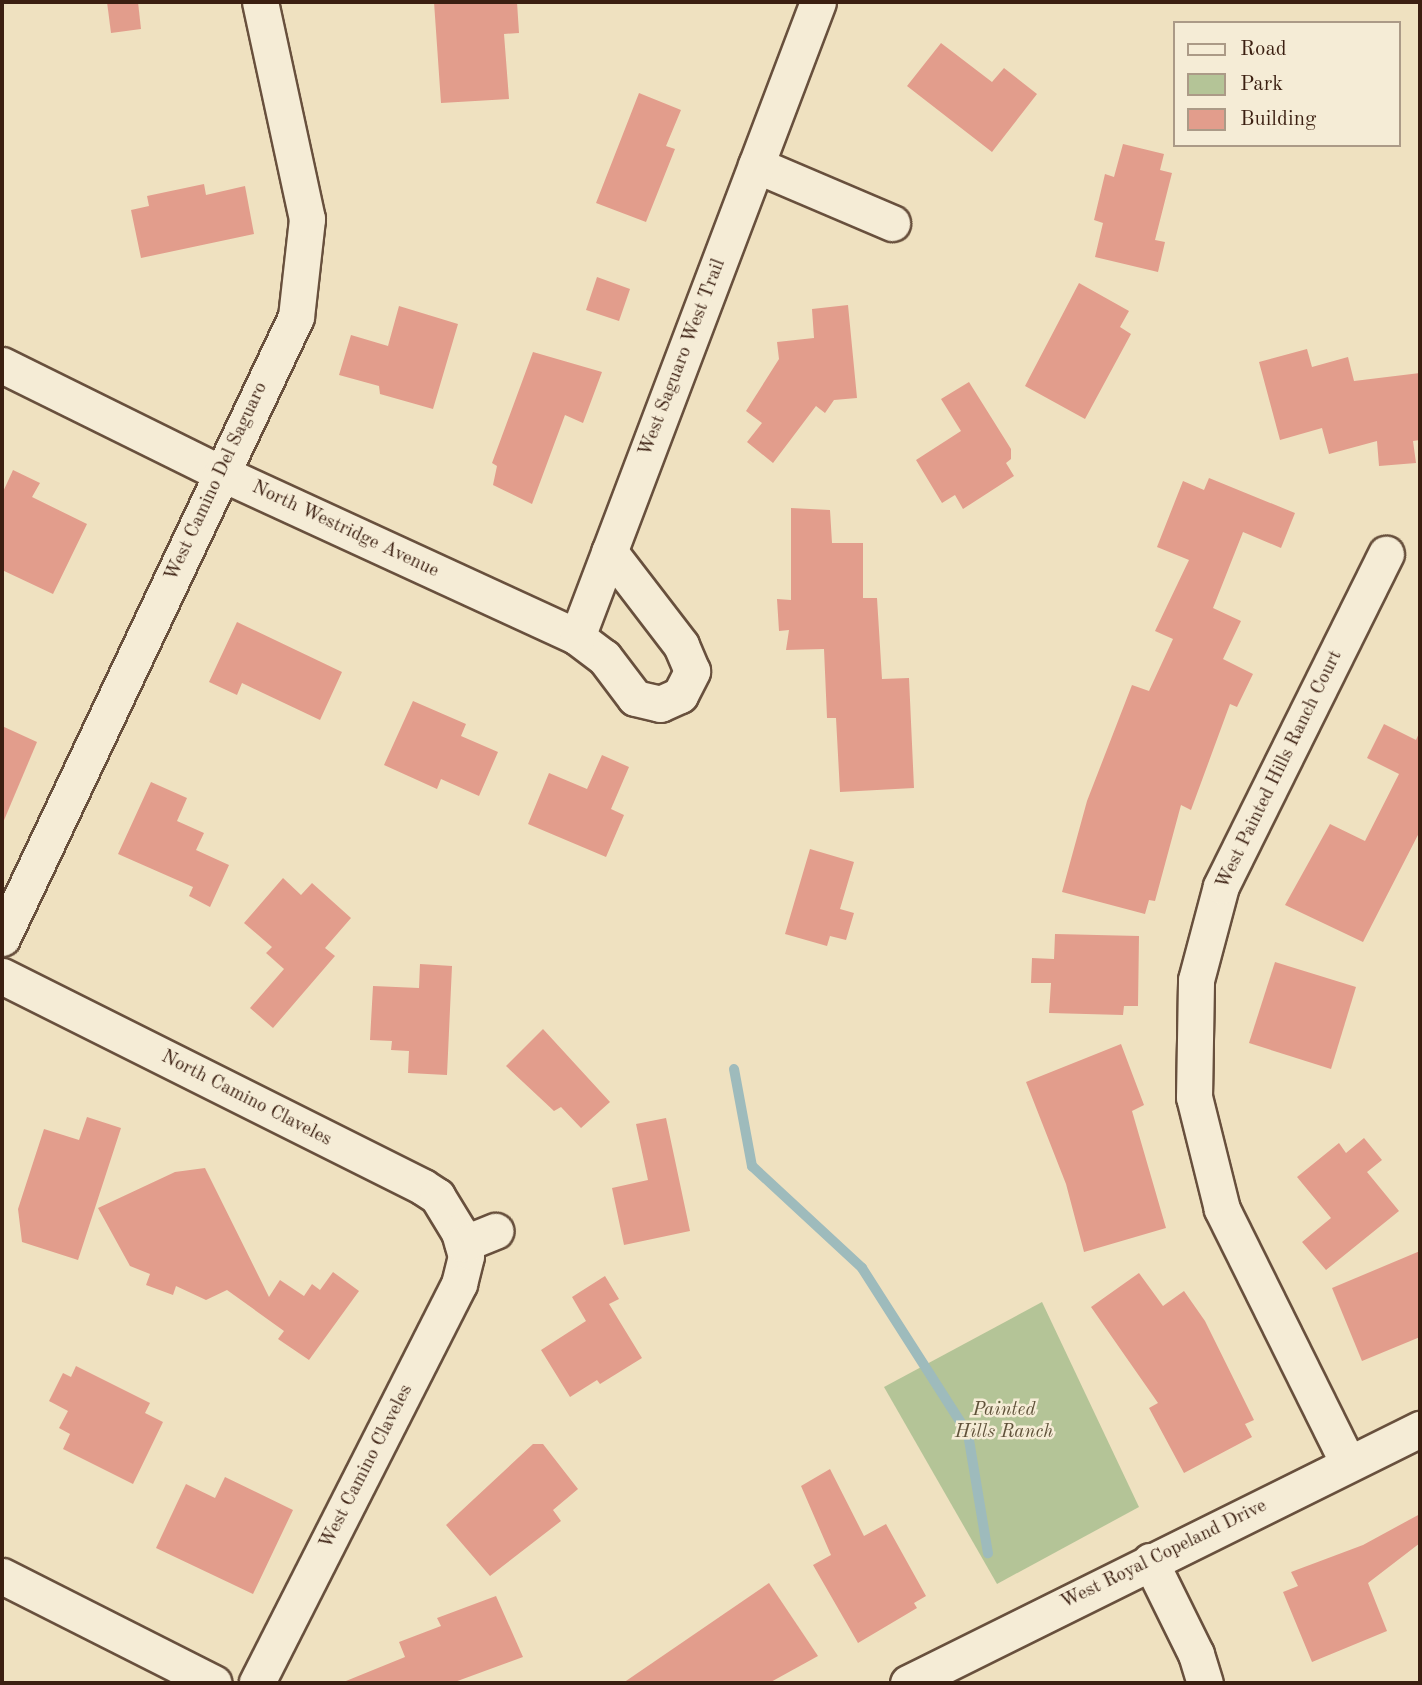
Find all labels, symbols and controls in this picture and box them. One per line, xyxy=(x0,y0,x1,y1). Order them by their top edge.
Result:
legend xyxy=(1174,21,1401,147)
text: Road xyxy=(1240,39,1287,60)
text: Park xyxy=(1240,74,1283,95)
text: Building xyxy=(1240,109,1316,130)
street label: West Saguaro West Trail xyxy=(635,256,731,460)
street label: West Camino Del Saguaro xyxy=(161,379,273,585)
street label: North Westridge Avenue xyxy=(248,477,442,583)
street label: West Painted Hills Ranch Court xyxy=(1212,647,1348,893)
street label: North Camino Claveles xyxy=(157,1046,335,1152)
street label: West Camino Claveles xyxy=(316,1381,418,1553)
park label: Painted Hills Ranch xyxy=(955,1400,1053,1444)
street label: West Royal Copeland Drive xyxy=(1057,1495,1271,1615)

